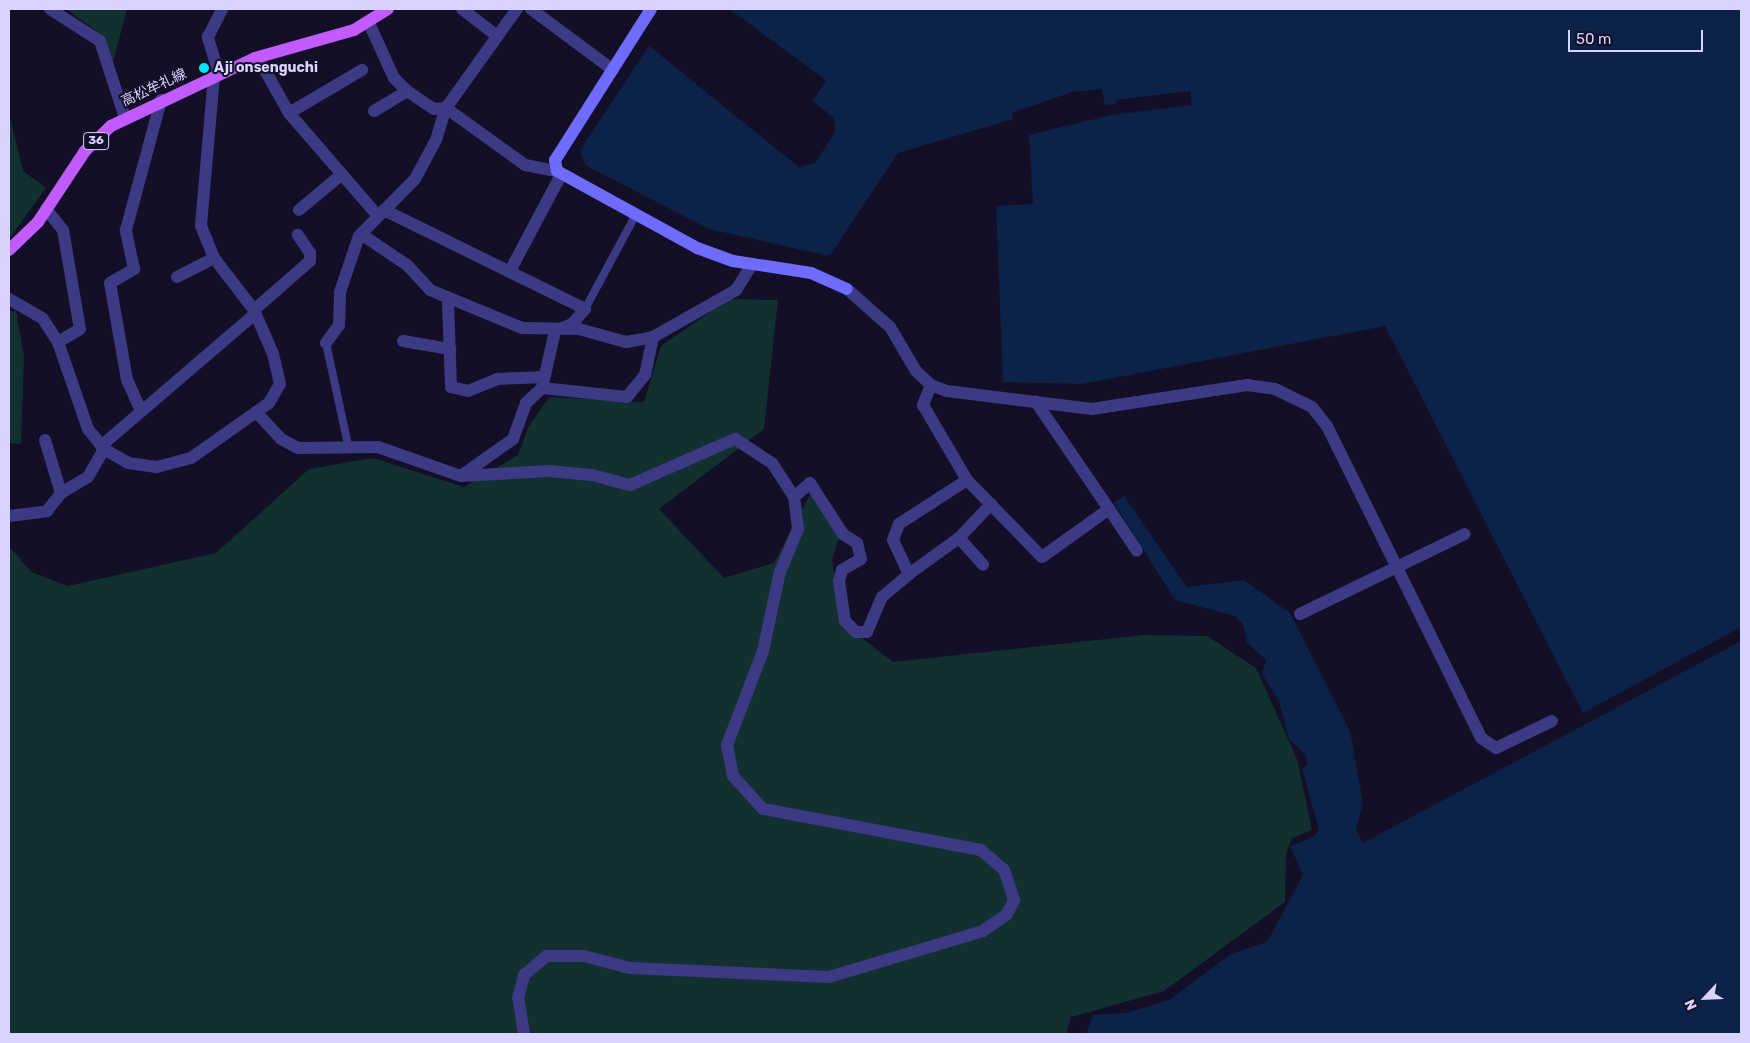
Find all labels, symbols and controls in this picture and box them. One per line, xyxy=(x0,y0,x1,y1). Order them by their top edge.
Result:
scale bar xyxy=(1570,20,1705,52)
text: 50 m xyxy=(1576,30,1611,48)
place label: Aji onsenguchi xyxy=(214,60,318,76)
marker: Aji onsenguchi xyxy=(198,62,210,74)
street label: 高松牟礼線 xyxy=(119,66,189,110)
road number: 36 xyxy=(82,132,110,150)
north arrow xyxy=(1680,973,1730,1023)
text: N xyxy=(1681,996,1701,1013)

